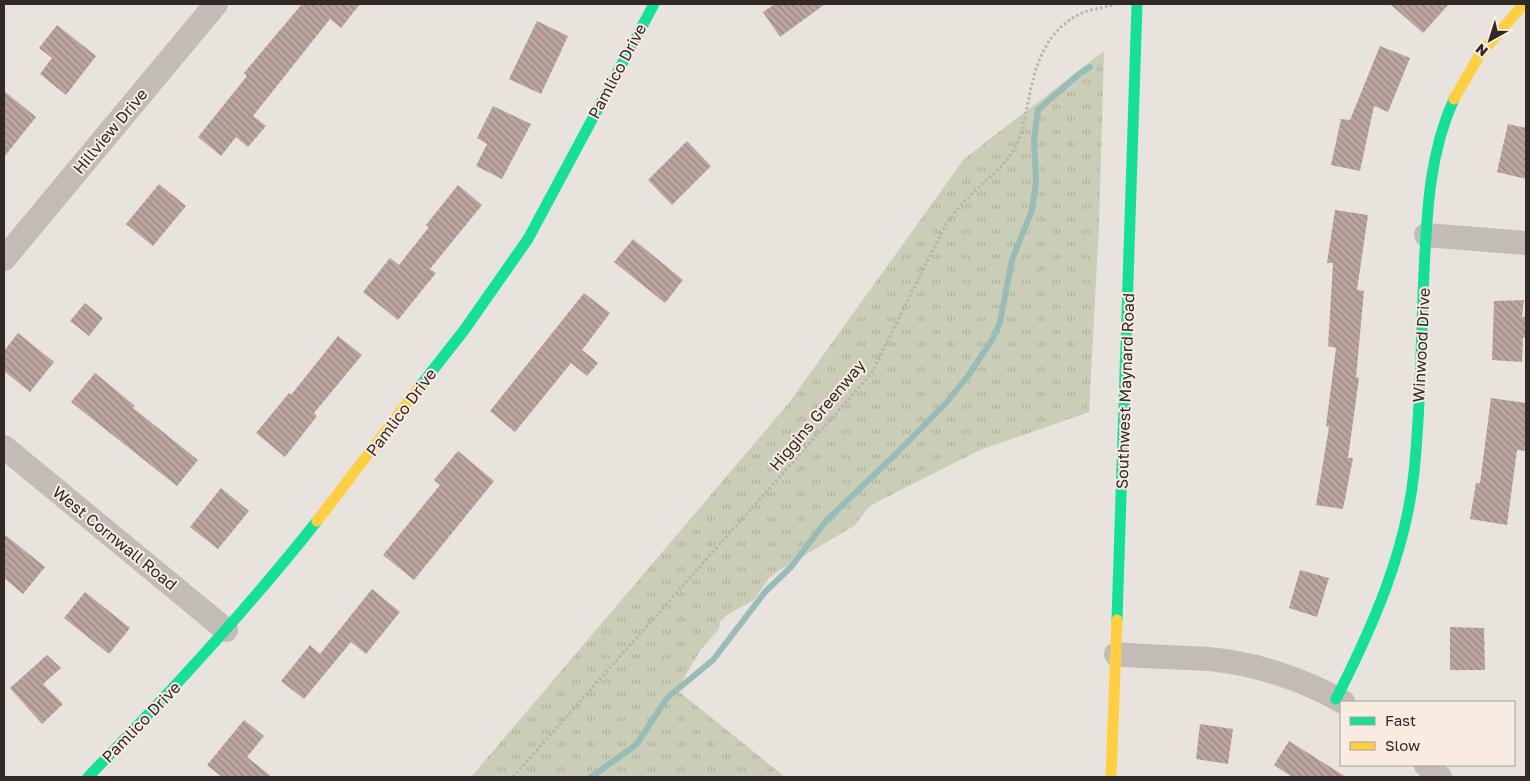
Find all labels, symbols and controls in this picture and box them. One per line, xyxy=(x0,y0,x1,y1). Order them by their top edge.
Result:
north arrow xyxy=(1465,15,1515,65)
street label: Pamlico Drive xyxy=(584,20,650,122)
text: N xyxy=(1472,41,1491,60)
street label: Hillview Drive xyxy=(68,84,152,178)
street label: Winwood Drive xyxy=(1408,287,1434,403)
street label: Southwest Maynard Road xyxy=(1112,293,1138,489)
street label: Higgins Greenway xyxy=(765,355,869,475)
street label: Pamlico Drive xyxy=(361,364,441,460)
street label: West Cornwall Road xyxy=(49,482,181,594)
street label: Pamlico Drive xyxy=(97,677,185,767)
legend xyxy=(1340,701,1515,766)
text: Fast xyxy=(1385,711,1416,729)
text: Slow xyxy=(1385,736,1420,754)

